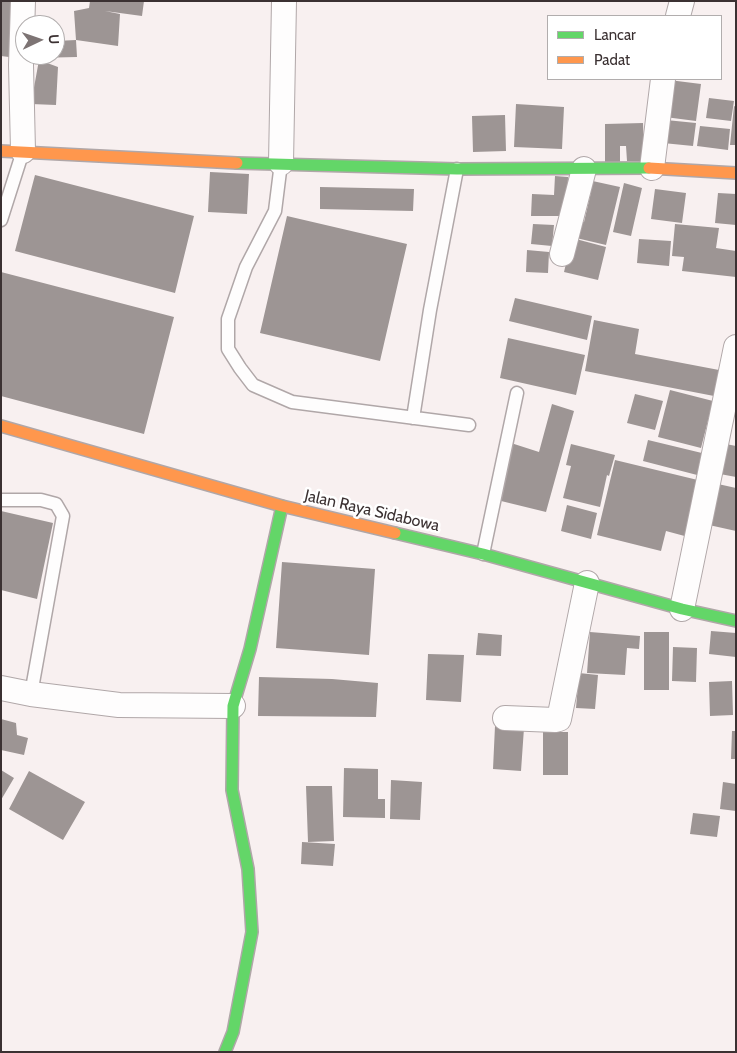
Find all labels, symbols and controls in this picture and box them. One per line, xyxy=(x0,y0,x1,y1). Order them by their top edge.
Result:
north arrow xyxy=(15,15,65,65)
legend xyxy=(547,15,722,80)
text: Lancar xyxy=(594,26,636,44)
text: U xyxy=(45,34,63,45)
text: Padat xyxy=(594,51,630,69)
street label: Jalan Raya Sidabowa xyxy=(303,486,441,536)

